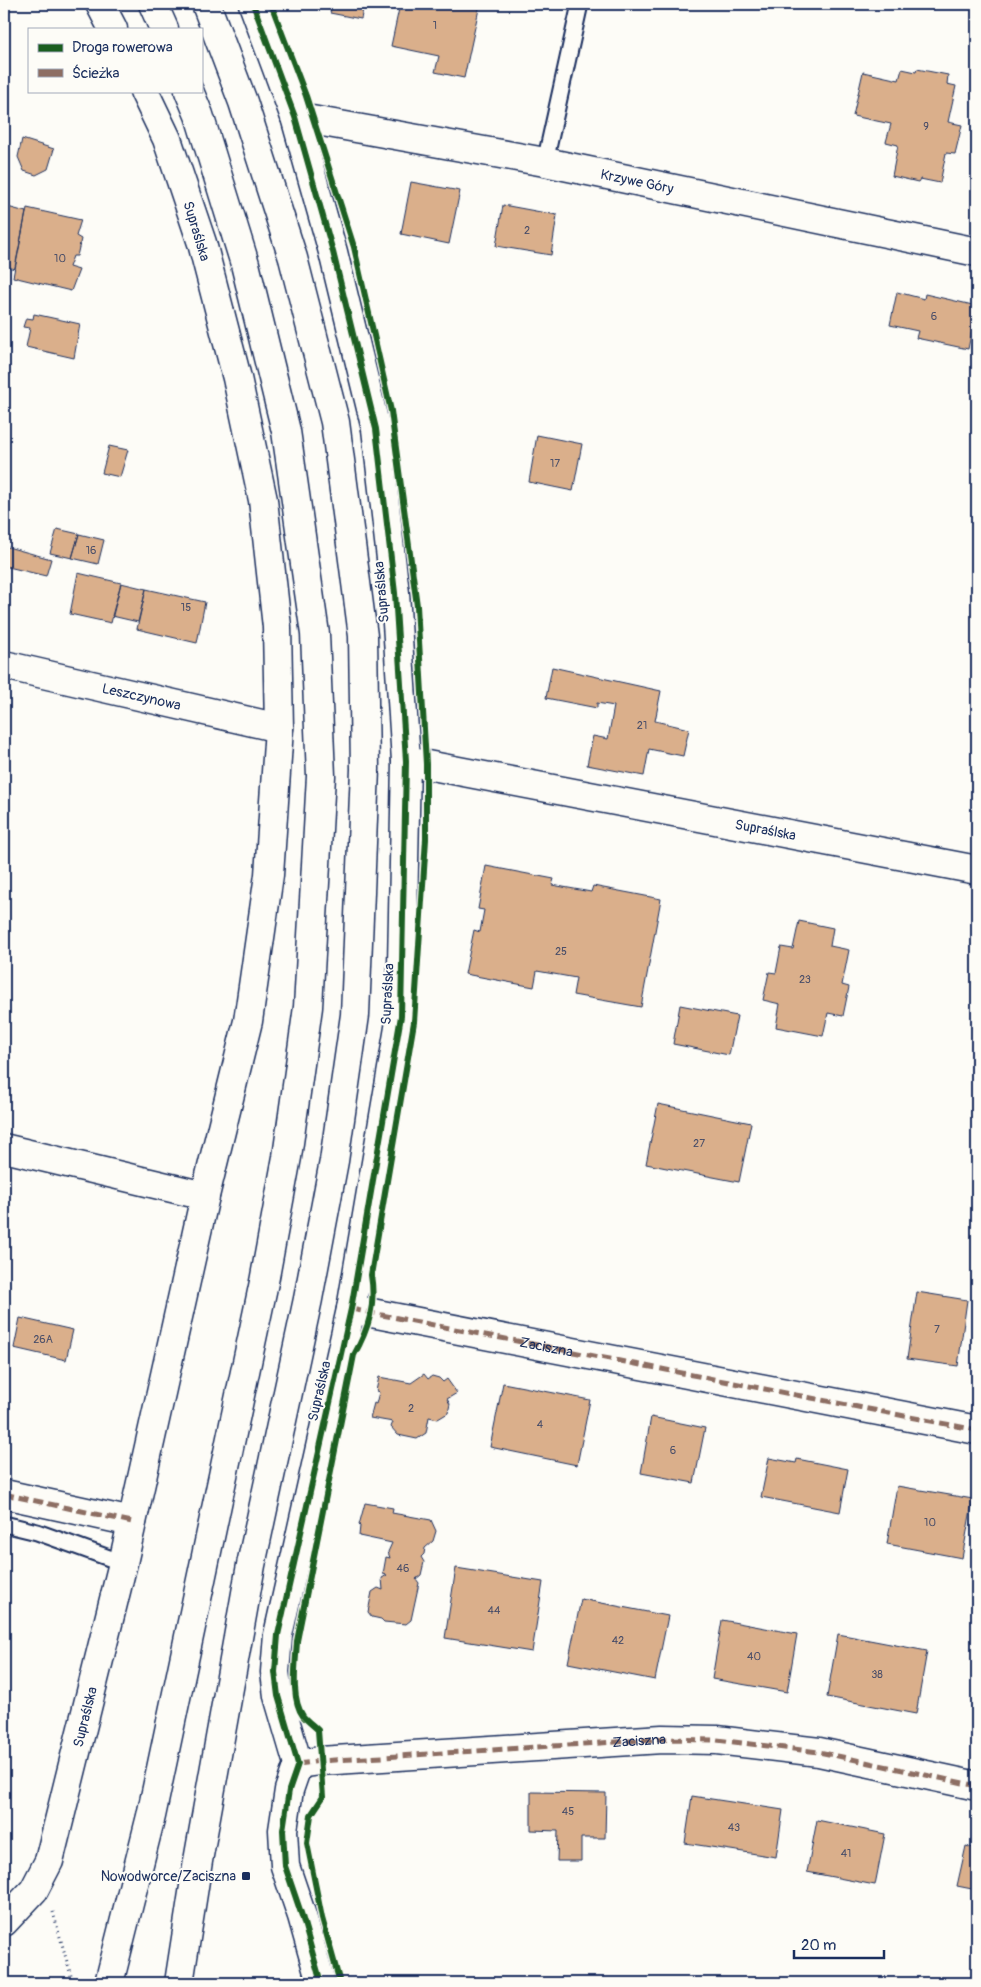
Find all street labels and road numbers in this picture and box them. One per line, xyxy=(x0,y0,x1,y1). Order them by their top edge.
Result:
street label: Krzywe Góry xyxy=(599,166,675,198)
street label: Supraślska xyxy=(179,199,214,263)
street label: Supraślska xyxy=(370,561,393,623)
street label: Leszczynowa xyxy=(100,680,182,714)
street label: Supraślska xyxy=(734,816,797,844)
street label: Supraślska xyxy=(377,963,398,1025)
street label: Zaciszna xyxy=(518,1334,574,1361)
street label: Supraślska xyxy=(304,1359,335,1423)
street label: Supraślska xyxy=(70,1685,101,1749)
street label: Zaciszna xyxy=(612,1731,666,1751)

